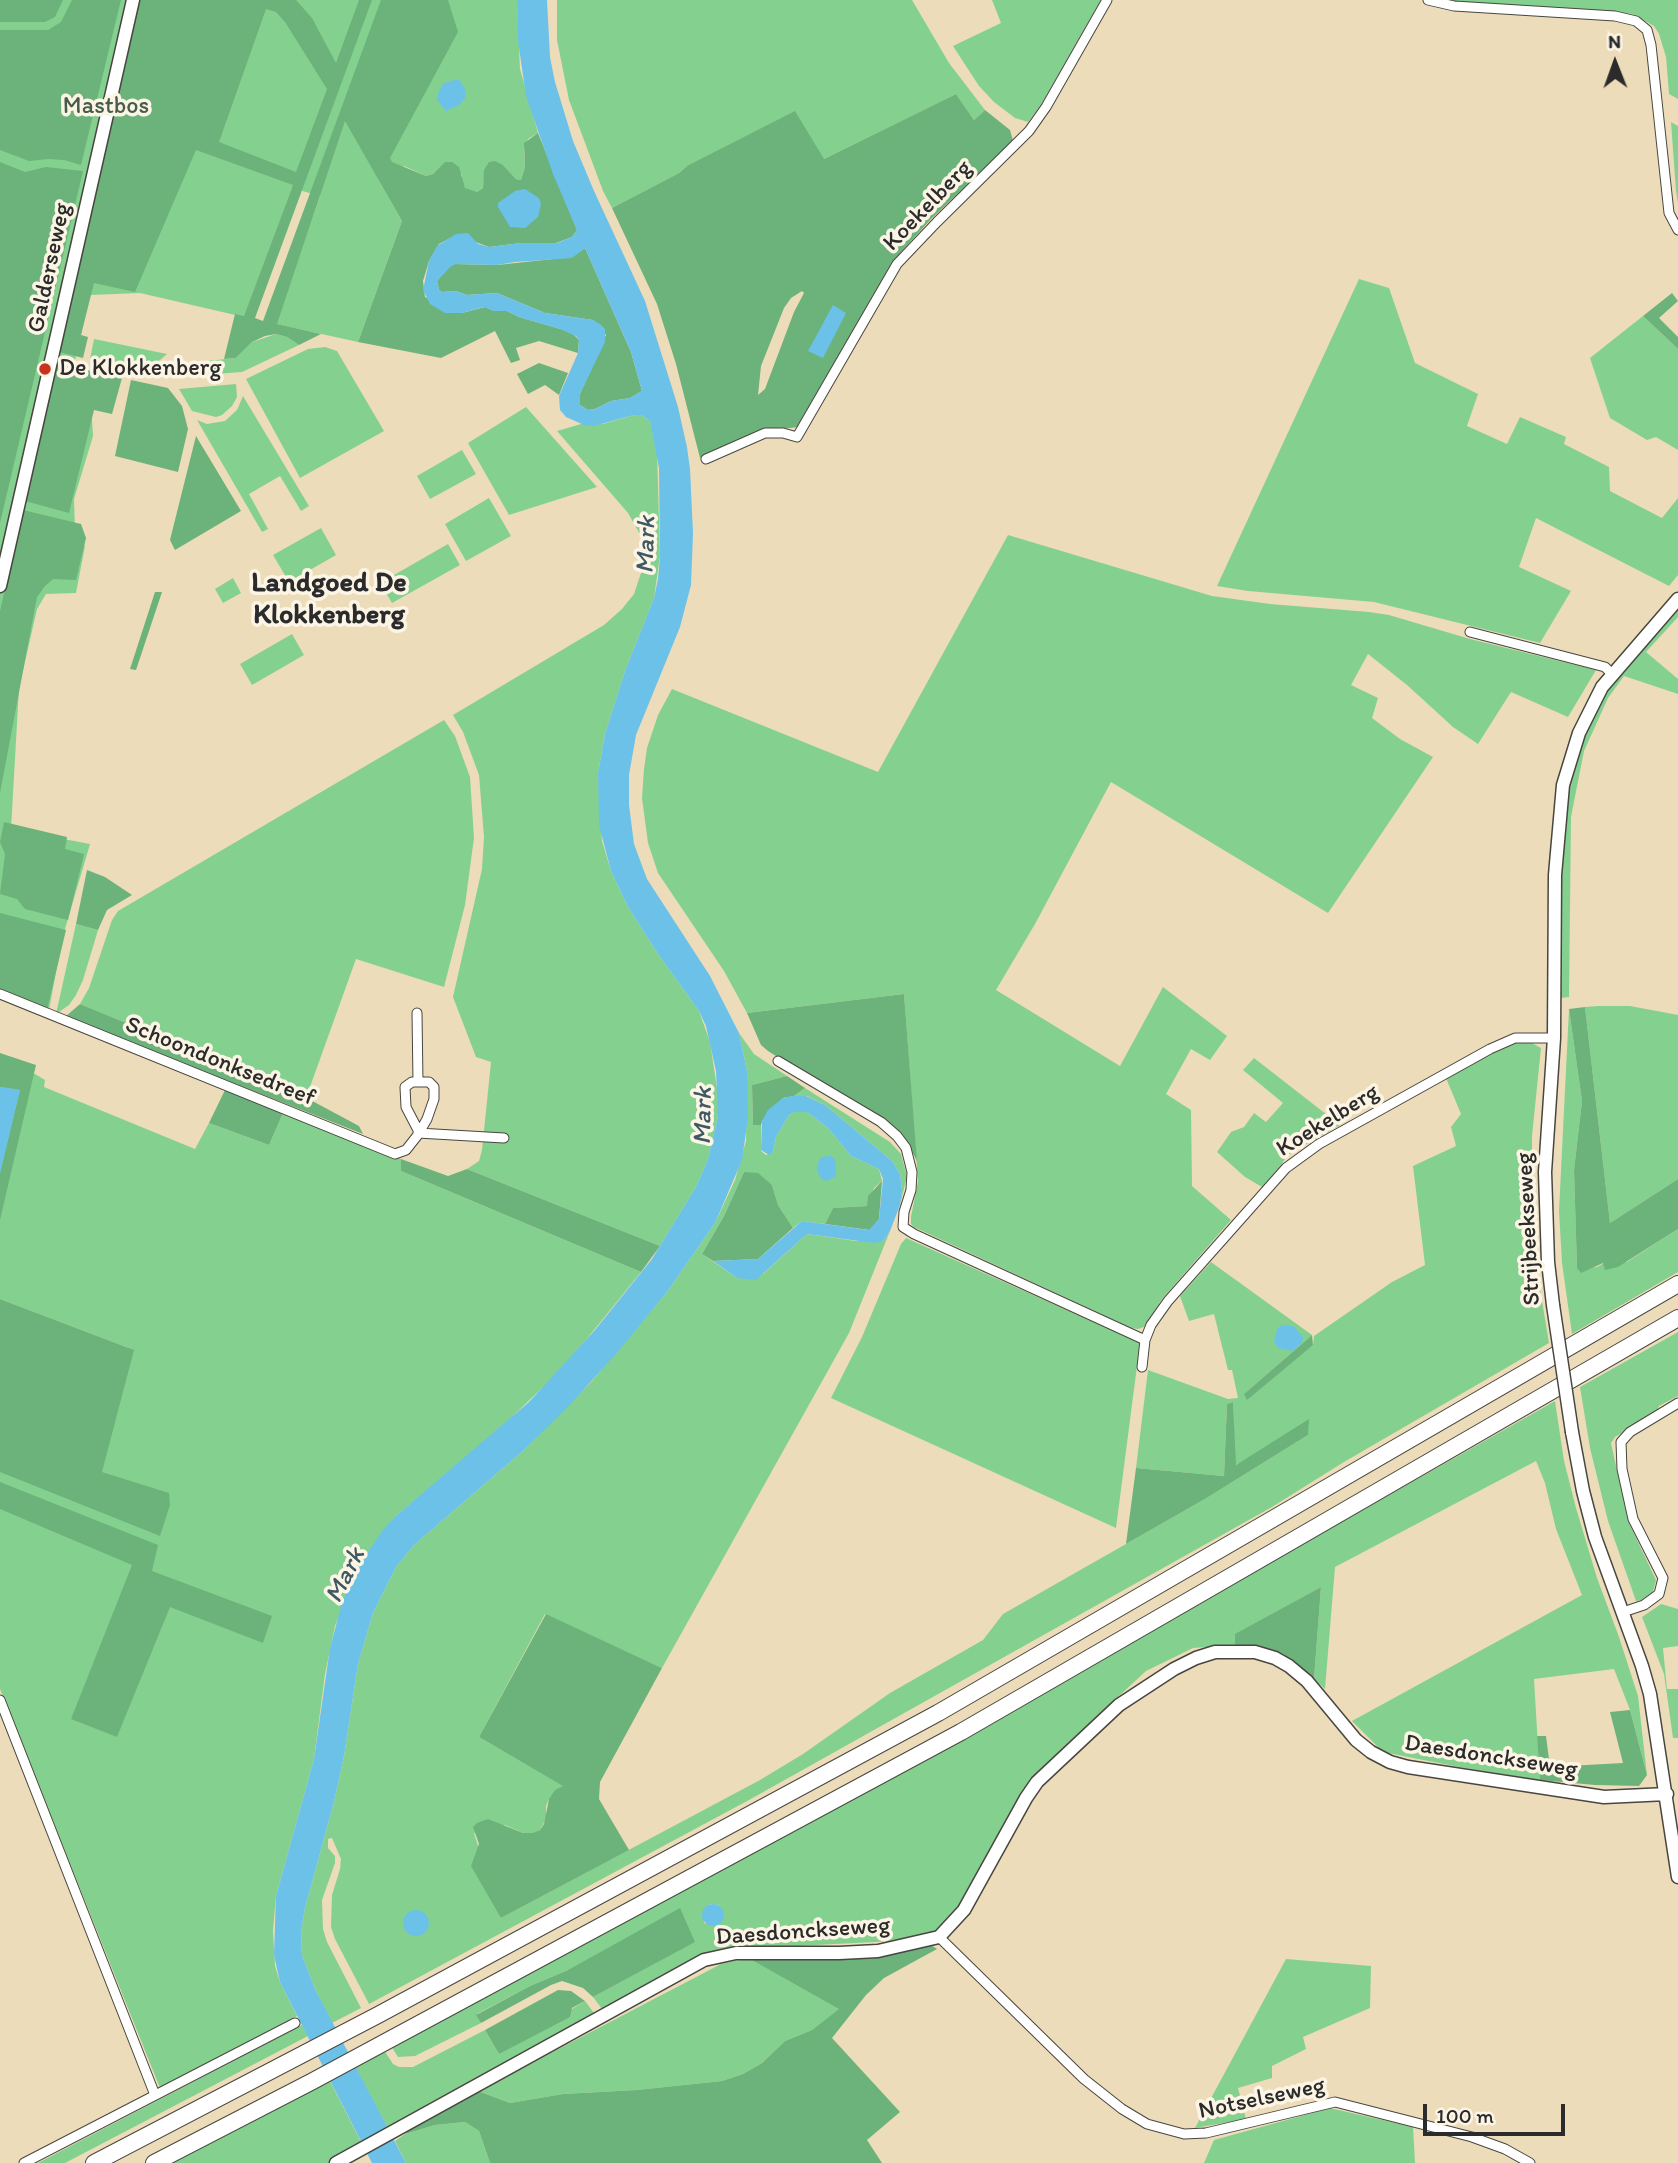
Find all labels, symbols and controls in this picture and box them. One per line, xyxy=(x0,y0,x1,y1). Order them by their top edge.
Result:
north arrow xyxy=(1580,28,1650,98)
text: N xyxy=(1608,30,1621,53)
park label: Mastbos xyxy=(63,93,149,121)
street label: Koekelberg xyxy=(878,155,978,257)
street label: Galderseweg xyxy=(22,200,78,336)
place label: De Klokkenberg xyxy=(59,355,222,383)
marker: De Klokkenberg xyxy=(37,361,53,377)
water label: Mark xyxy=(630,516,664,574)
district label: Landgoed De Klokkenberg xyxy=(251,567,407,633)
street label: Schoondonksedreef xyxy=(121,1011,319,1113)
street label: Koekelberg xyxy=(1271,1078,1385,1164)
water label: Mark xyxy=(688,1087,720,1145)
street label: Strijbeekseweg xyxy=(1511,1152,1547,1306)
water label: Mark xyxy=(319,1543,373,1609)
street label: Daesdonckseweg xyxy=(1402,1729,1580,1785)
street label: Daesdonckseweg xyxy=(715,1912,891,1952)
street label: Notselseweg xyxy=(1196,2072,1328,2126)
scale bar xyxy=(1426,2090,1568,2134)
text: 100 m xyxy=(1436,2103,1494,2128)

